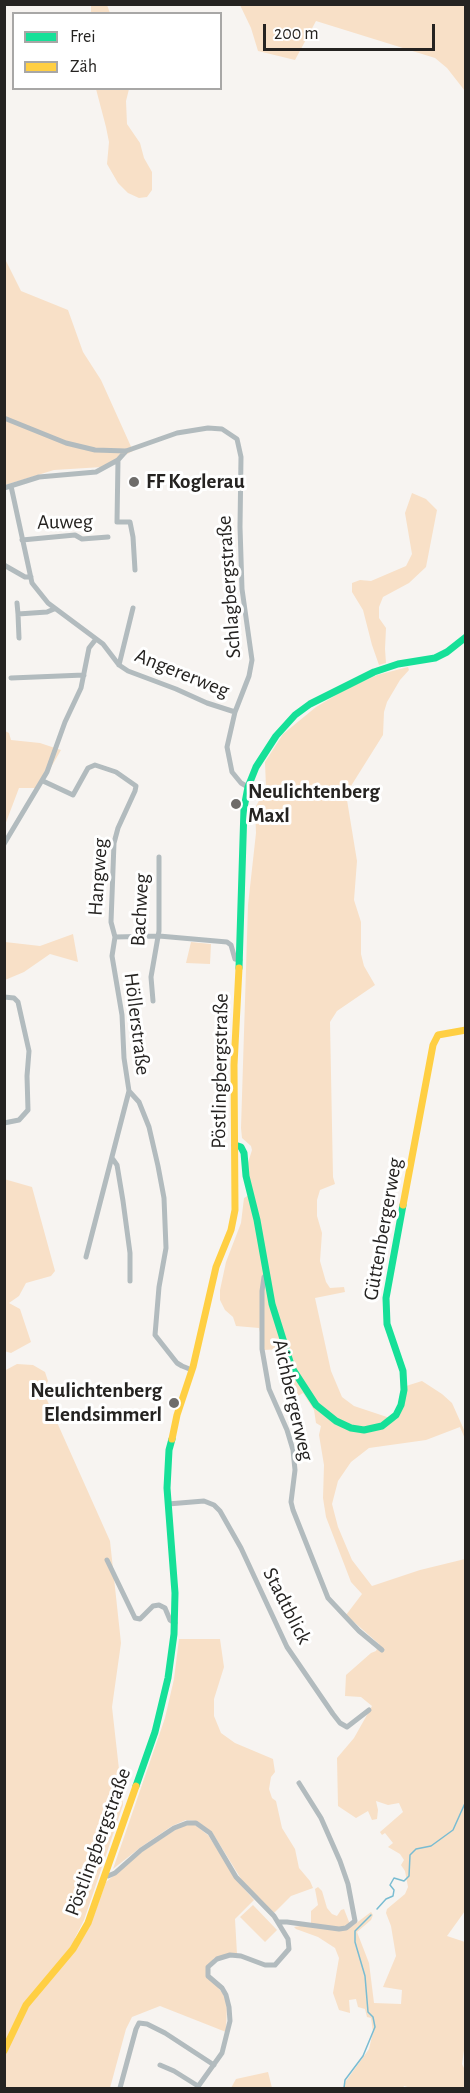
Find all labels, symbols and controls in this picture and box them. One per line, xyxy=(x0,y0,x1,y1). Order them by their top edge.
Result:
legend xyxy=(12,12,222,90)
scale bar xyxy=(266,12,438,50)
text: 200 m xyxy=(274,25,319,43)
text: Frei xyxy=(70,28,96,46)
text: Zäh xyxy=(70,58,97,76)
place label: FF Koglerau xyxy=(146,469,245,495)
marker: FF Koglerau xyxy=(127,475,141,489)
street label: Auweg xyxy=(37,509,93,535)
street label: Schlagbergstraße xyxy=(211,515,247,659)
street label: Angererweg xyxy=(131,643,233,703)
place label: Neulichtenberg Maxl xyxy=(248,779,380,829)
marker: Neulichtenberg Maxl xyxy=(229,797,243,811)
street label: Hangweg xyxy=(83,837,113,917)
street label: Bachweg xyxy=(126,873,154,947)
street label: Höllerstraße xyxy=(118,971,156,1077)
street label: Pöstlingbergstraße xyxy=(206,993,234,1149)
street label: Güttenbergerweg xyxy=(358,1156,408,1302)
street label: Aichbergerweg xyxy=(267,1337,319,1463)
place label: Neulichtenberg Elendsimmerl xyxy=(30,1378,162,1428)
marker: Neulichtenberg Elendsimmerl xyxy=(167,1396,181,1410)
street label: Stadtblick xyxy=(257,1563,317,1649)
street label: Pöstlingbergstraße xyxy=(60,1765,136,1919)

